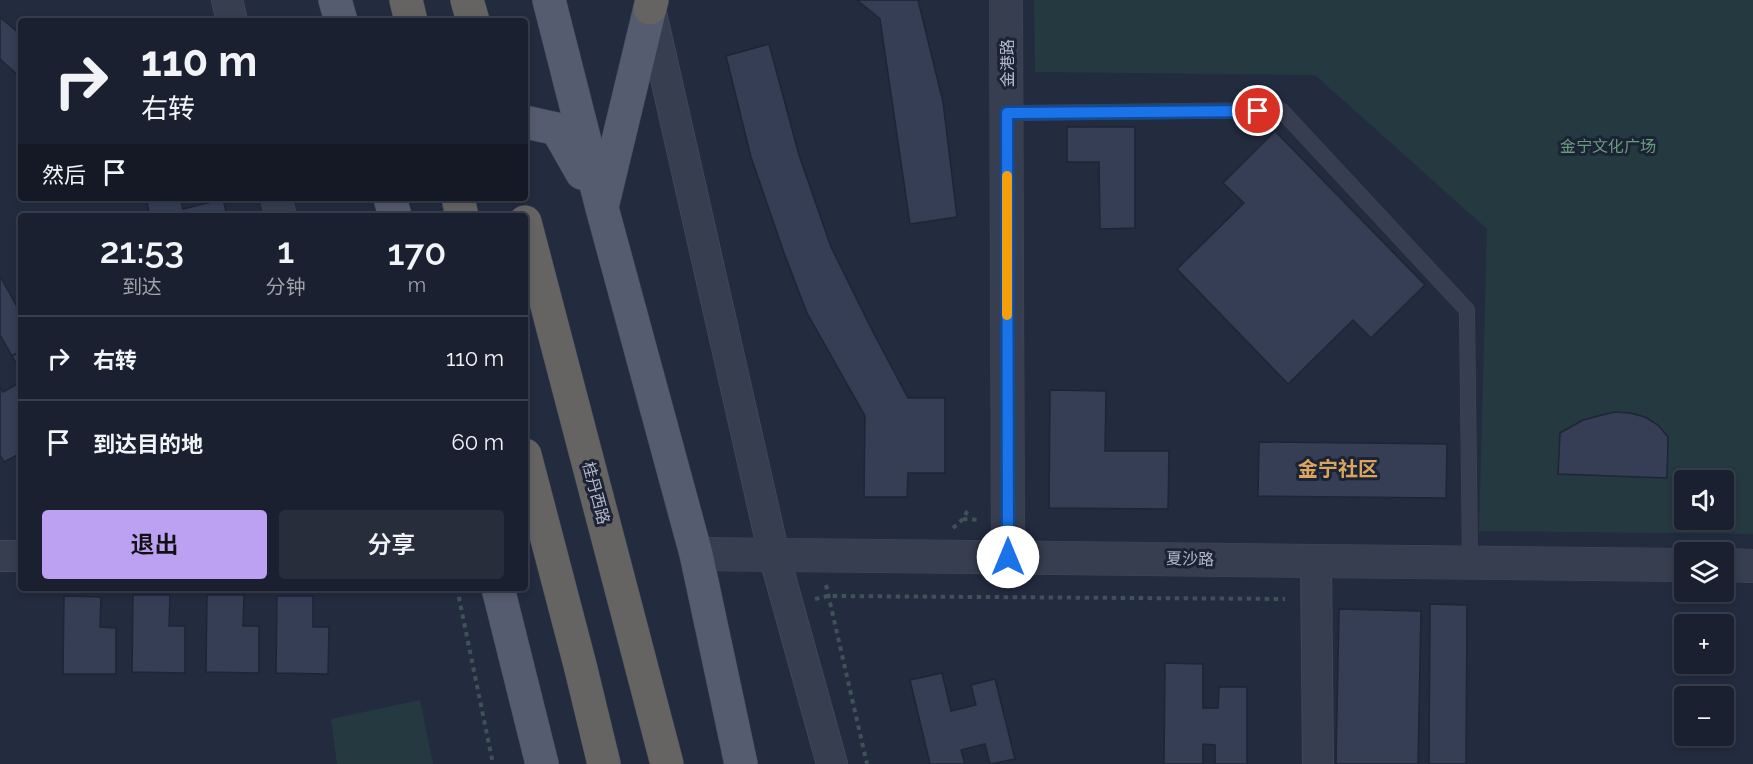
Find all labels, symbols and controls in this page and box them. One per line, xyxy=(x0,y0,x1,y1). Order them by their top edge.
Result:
text: 110 m xyxy=(141,37,257,86)
street label: 金港路 xyxy=(998,39,1017,87)
icon: right xyxy=(42,42,120,120)
pin xyxy=(1232,85,1283,136)
text: 右转 xyxy=(141,93,195,124)
icon: arrive xyxy=(1241,94,1274,127)
park label: 金宁文化广场 xyxy=(1560,137,1656,156)
icon: arrive xyxy=(98,156,131,189)
text: 然后 xyxy=(42,162,86,188)
text: 21:53 xyxy=(100,229,184,271)
text: 1 xyxy=(277,229,294,271)
text: 170 xyxy=(387,231,446,273)
text: m xyxy=(408,273,426,297)
text: 到达 xyxy=(122,275,162,299)
text: 分钟 xyxy=(266,275,306,299)
icon: right xyxy=(42,342,75,375)
text: 110 m xyxy=(446,345,504,371)
text: 右转 xyxy=(93,347,137,373)
icon: arrive xyxy=(42,426,75,459)
text: 60 m xyxy=(451,429,504,455)
text: 到达目的地 xyxy=(93,431,203,457)
district label: 金宁社区 xyxy=(1298,457,1378,481)
street label: 桂丹西路 xyxy=(579,460,613,526)
map controls xyxy=(1674,470,1734,746)
button: sound xyxy=(1674,470,1734,530)
button: 退出 xyxy=(42,510,267,579)
button: 分享 xyxy=(279,510,504,579)
position arrow xyxy=(976,525,1040,589)
button: layers xyxy=(1674,542,1734,602)
street label: 夏沙路 xyxy=(1166,549,1214,569)
button: + xyxy=(1674,614,1734,674)
button: − xyxy=(1674,686,1734,746)

